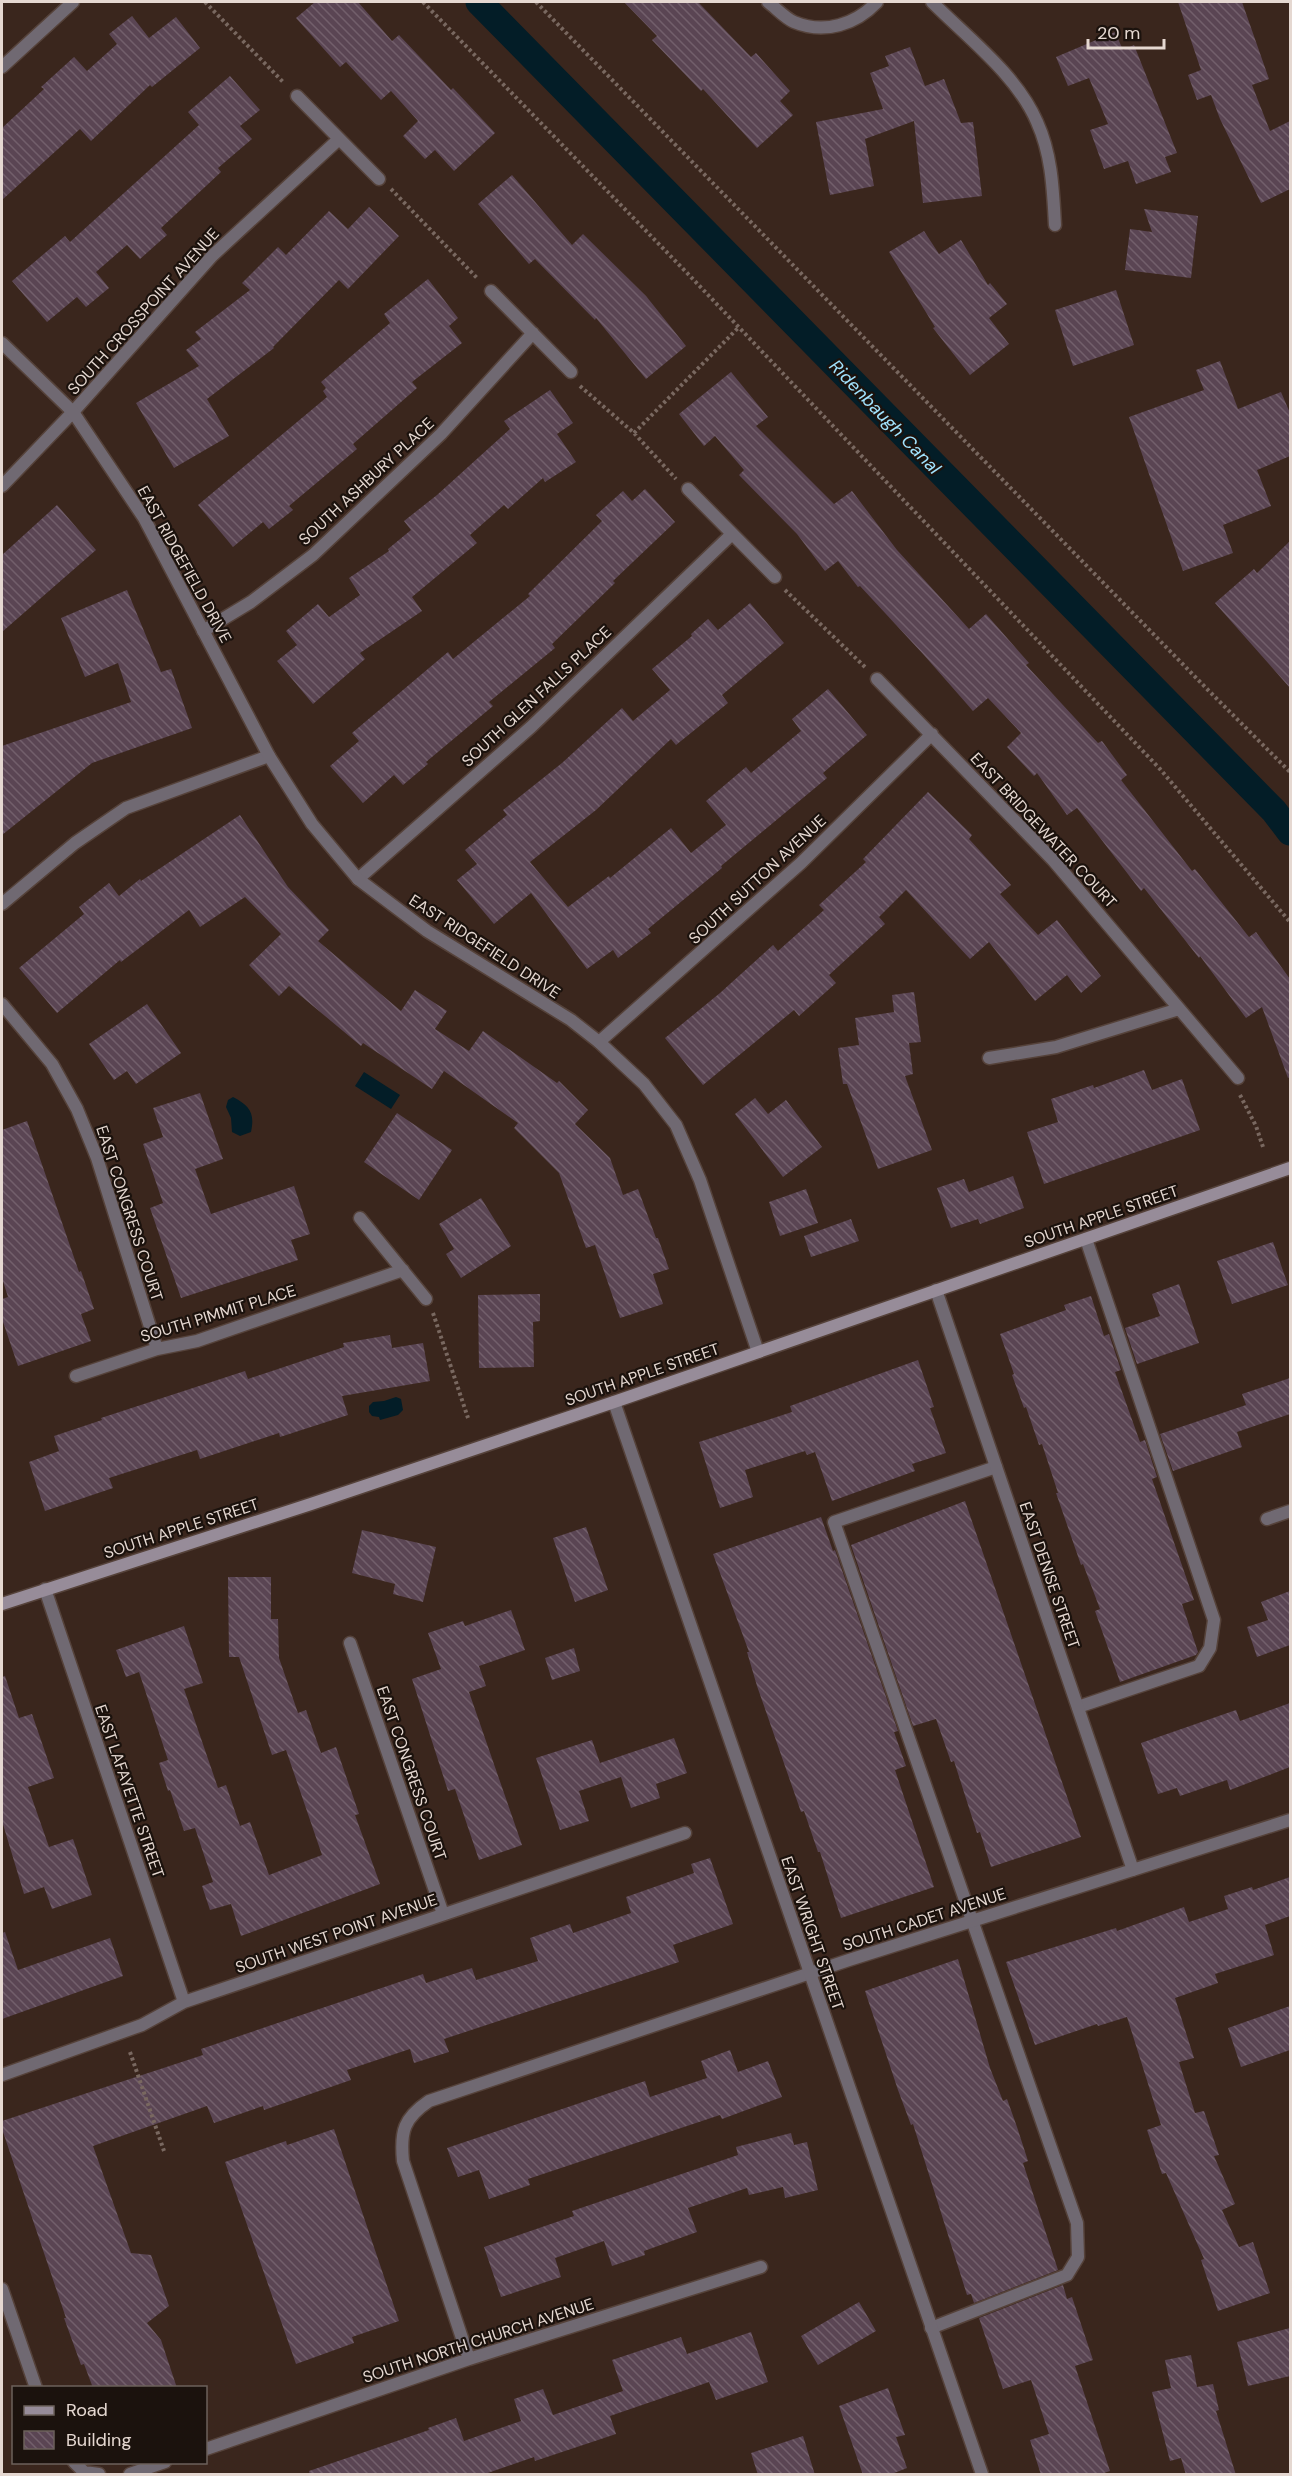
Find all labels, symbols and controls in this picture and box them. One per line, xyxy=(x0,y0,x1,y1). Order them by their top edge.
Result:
scale bar xyxy=(1088,12,1164,50)
text: 20 m xyxy=(1097,21,1140,45)
street label: SOUTH CROSSPOINT AVENUE xyxy=(63,224,224,399)
water label: Ridenbaugh Canal xyxy=(824,354,947,480)
street label: SOUTH ASHBURY PLACE xyxy=(294,413,439,550)
street label: EAST RIDGEFIELD DRIVE xyxy=(133,482,237,646)
street label: SOUTH GLEN FALLS PLACE xyxy=(457,621,616,771)
street label: EAST BRIDGEWATER COURT xyxy=(966,748,1121,913)
street label: SOUTH SUTTON AVENUE xyxy=(684,810,831,949)
street label: EAST RIDGEFIELD DRIVE xyxy=(405,890,564,1003)
street label: EAST CONGRESS COURT xyxy=(91,1123,168,1303)
street label: SOUTH APPLE STREET xyxy=(1021,1180,1181,1253)
street label: SOUTH PIMMIT PLACE xyxy=(138,1280,298,1347)
street label: SOUTH APPLE STREET xyxy=(562,1338,722,1411)
street label: SOUTH APPLE STREET xyxy=(101,1493,261,1563)
street label: EAST DENISE STREET xyxy=(1015,1499,1085,1651)
street label: EAST CONGRESS COURT xyxy=(372,1683,451,1863)
street label: EAST LAFAYETTE STREET xyxy=(90,1702,169,1881)
street label: EAST WRIGHT STREET xyxy=(776,1853,849,2013)
street label: SOUTH CADET AVENUE xyxy=(840,1883,1009,1956)
street label: SOUTH WEST POINT AVENUE xyxy=(232,1889,440,1978)
street label: SOUTH NORTH CHURCH AVENUE xyxy=(360,2293,596,2388)
legend xyxy=(12,2386,207,2464)
text: Road xyxy=(66,2398,108,2422)
text: Building xyxy=(66,2428,131,2452)

